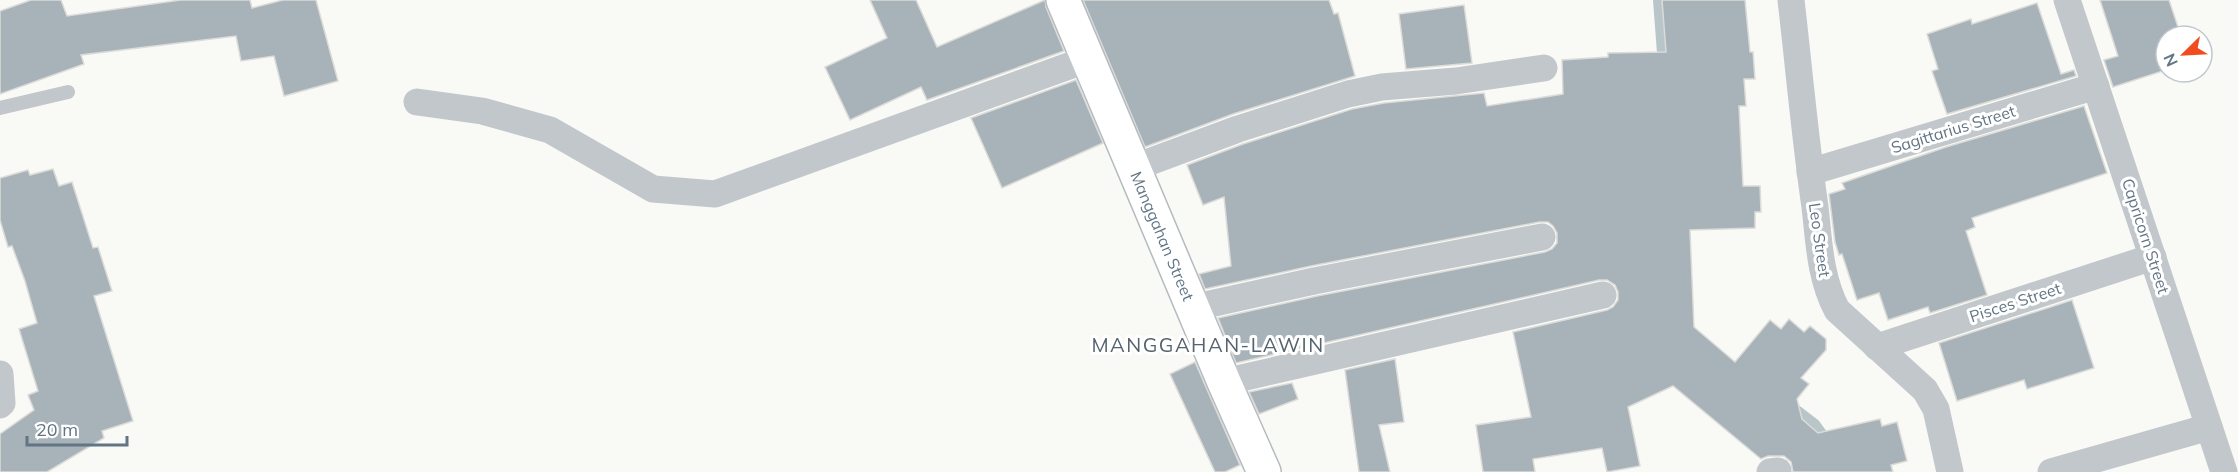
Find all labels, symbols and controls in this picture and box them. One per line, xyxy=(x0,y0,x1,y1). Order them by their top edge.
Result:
north arrow xyxy=(2154,24,2214,84)
text: N xyxy=(2159,51,2182,70)
street label: Sagittarius Street xyxy=(1888,100,2018,157)
street label: Manggahan Street xyxy=(1126,168,1199,304)
street label: Capricorn Street xyxy=(2118,176,2174,297)
street label: Leo Street xyxy=(1805,202,1835,279)
street label: Pisces Street xyxy=(1967,278,2064,326)
district label: MANGGAHAN-LAWIN xyxy=(1091,332,1325,357)
scale bar xyxy=(27,409,128,447)
text: 20 m xyxy=(36,418,78,441)

